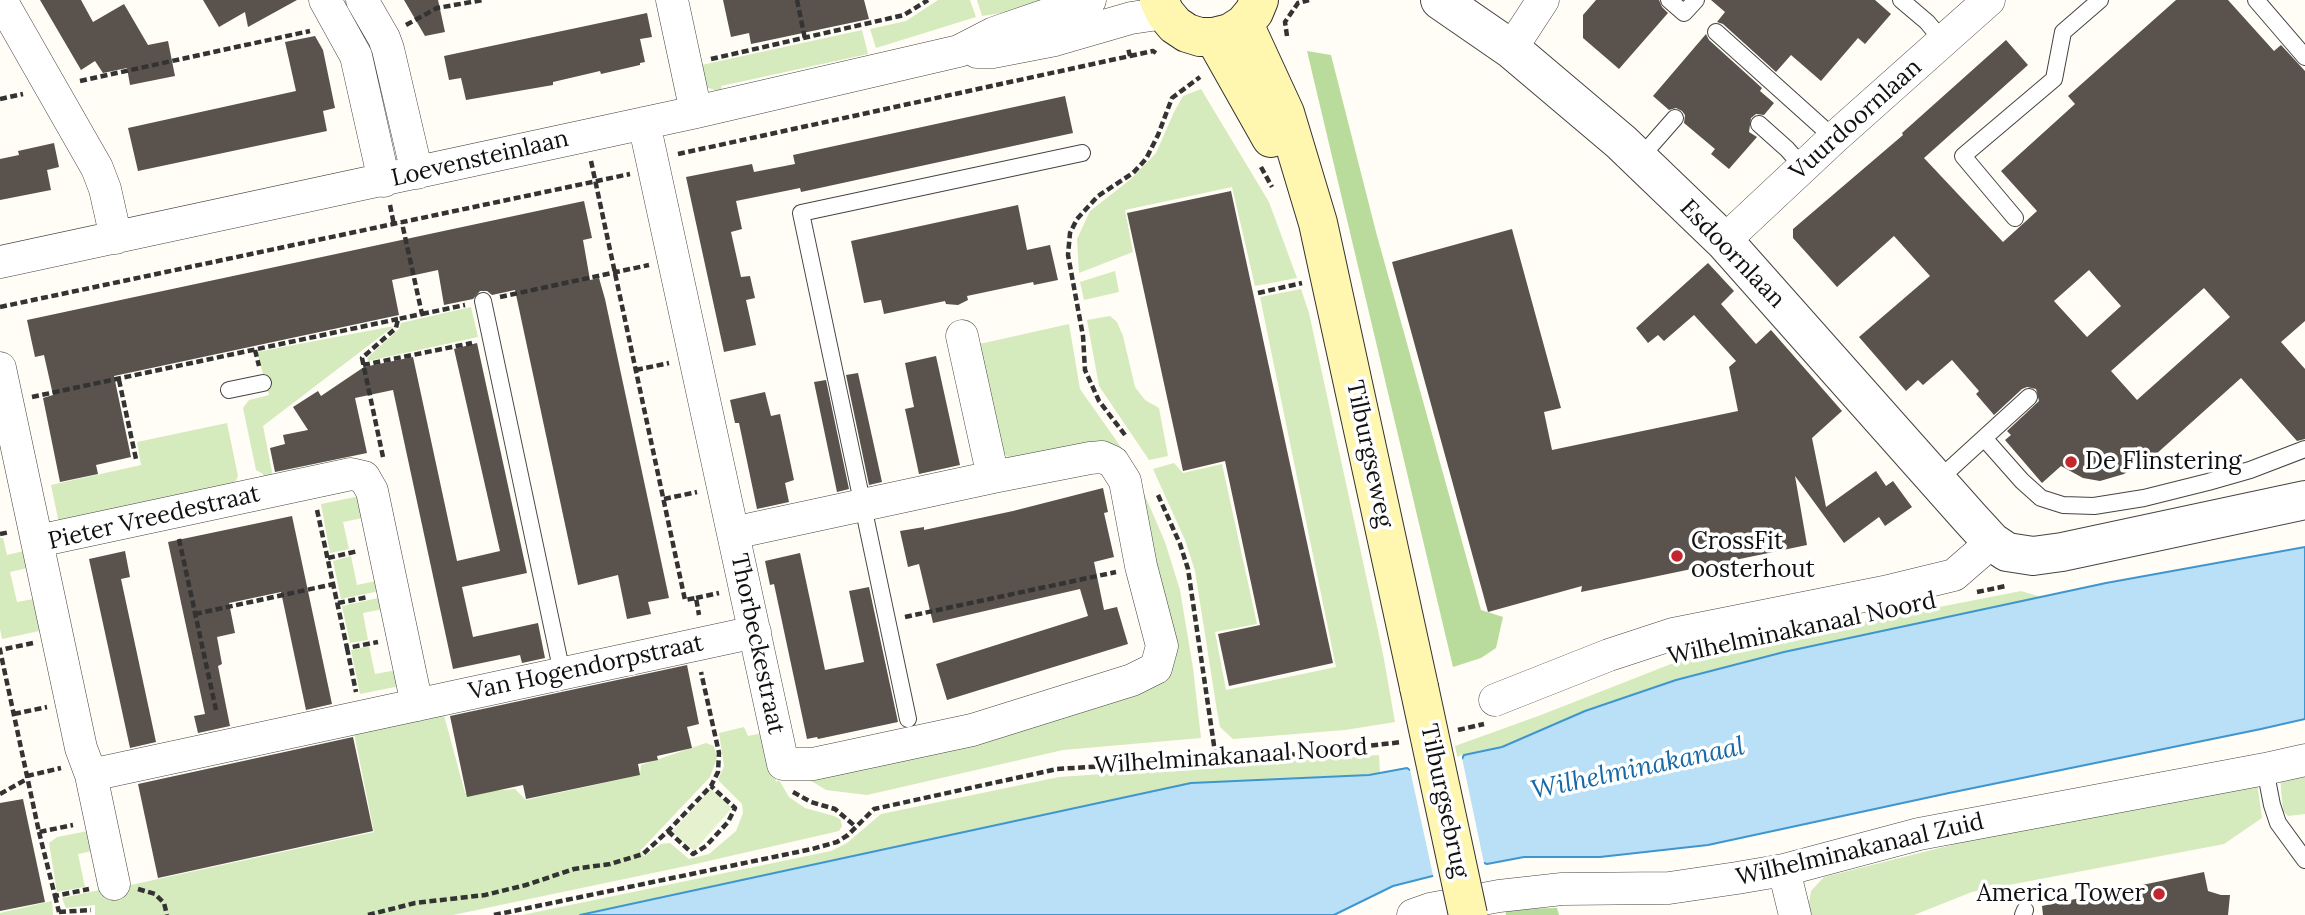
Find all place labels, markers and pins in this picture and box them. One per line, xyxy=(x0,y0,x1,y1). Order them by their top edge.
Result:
place label: De Flinstering xyxy=(2085,448,2242,476)
marker: De Flinstering xyxy=(2063,454,2079,470)
place label: CrossFit oosterhout xyxy=(1691,528,1815,584)
marker: CrossFit oosterhout xyxy=(1669,548,1685,564)
place label: America Tower xyxy=(1977,880,2145,908)
marker: America Tower xyxy=(2151,886,2167,902)

